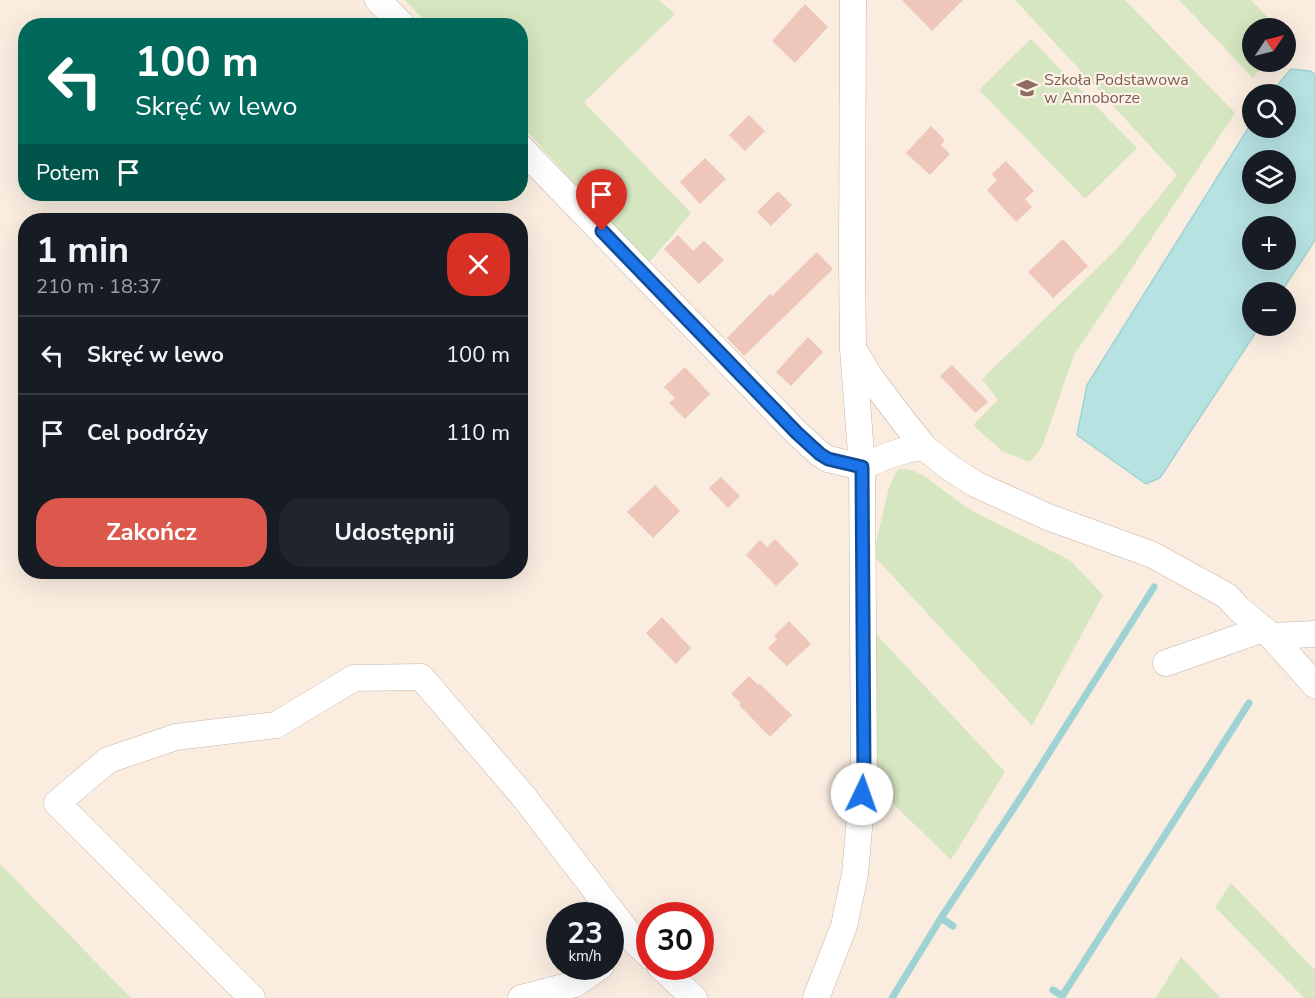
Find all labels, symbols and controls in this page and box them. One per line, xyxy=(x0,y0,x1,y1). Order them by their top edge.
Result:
north arrow xyxy=(1242,18,1296,72)
map controls xyxy=(1242,18,1296,336)
text: 100 m xyxy=(135,34,259,91)
icon: left xyxy=(36,42,114,120)
place label: Szkoła Podstawowa w Annoborze xyxy=(1044,69,1189,109)
school or university icon: Szkoła Podstawowa w Annoborze xyxy=(1015,76,1039,100)
button: search xyxy=(1242,84,1296,138)
text: Skręć w lewo xyxy=(135,88,298,125)
button: layers xyxy=(1242,150,1296,204)
icon: arrive xyxy=(112,156,145,189)
text: Potem xyxy=(36,158,100,188)
pin xyxy=(576,169,627,231)
icon: arrive xyxy=(585,178,618,211)
button: + xyxy=(1242,216,1296,270)
text: 1 min xyxy=(36,226,129,275)
button: close xyxy=(447,233,510,296)
text: 210 m · 18:37 xyxy=(36,273,162,300)
button: − xyxy=(1242,282,1296,336)
icon: left xyxy=(36,339,69,372)
text: Skręć w lewo xyxy=(87,340,224,370)
text: 100 m xyxy=(446,340,510,370)
icon: arrive xyxy=(36,417,69,450)
text: Cel podróży xyxy=(87,418,208,448)
text: 110 m xyxy=(446,418,510,448)
button: Zakończ xyxy=(36,498,267,567)
button: Udostępnij xyxy=(279,498,510,567)
position arrow xyxy=(830,762,894,826)
speed limit sign: 30 xyxy=(636,902,714,980)
text: 23 xyxy=(567,913,603,954)
text: km/h xyxy=(568,946,602,966)

